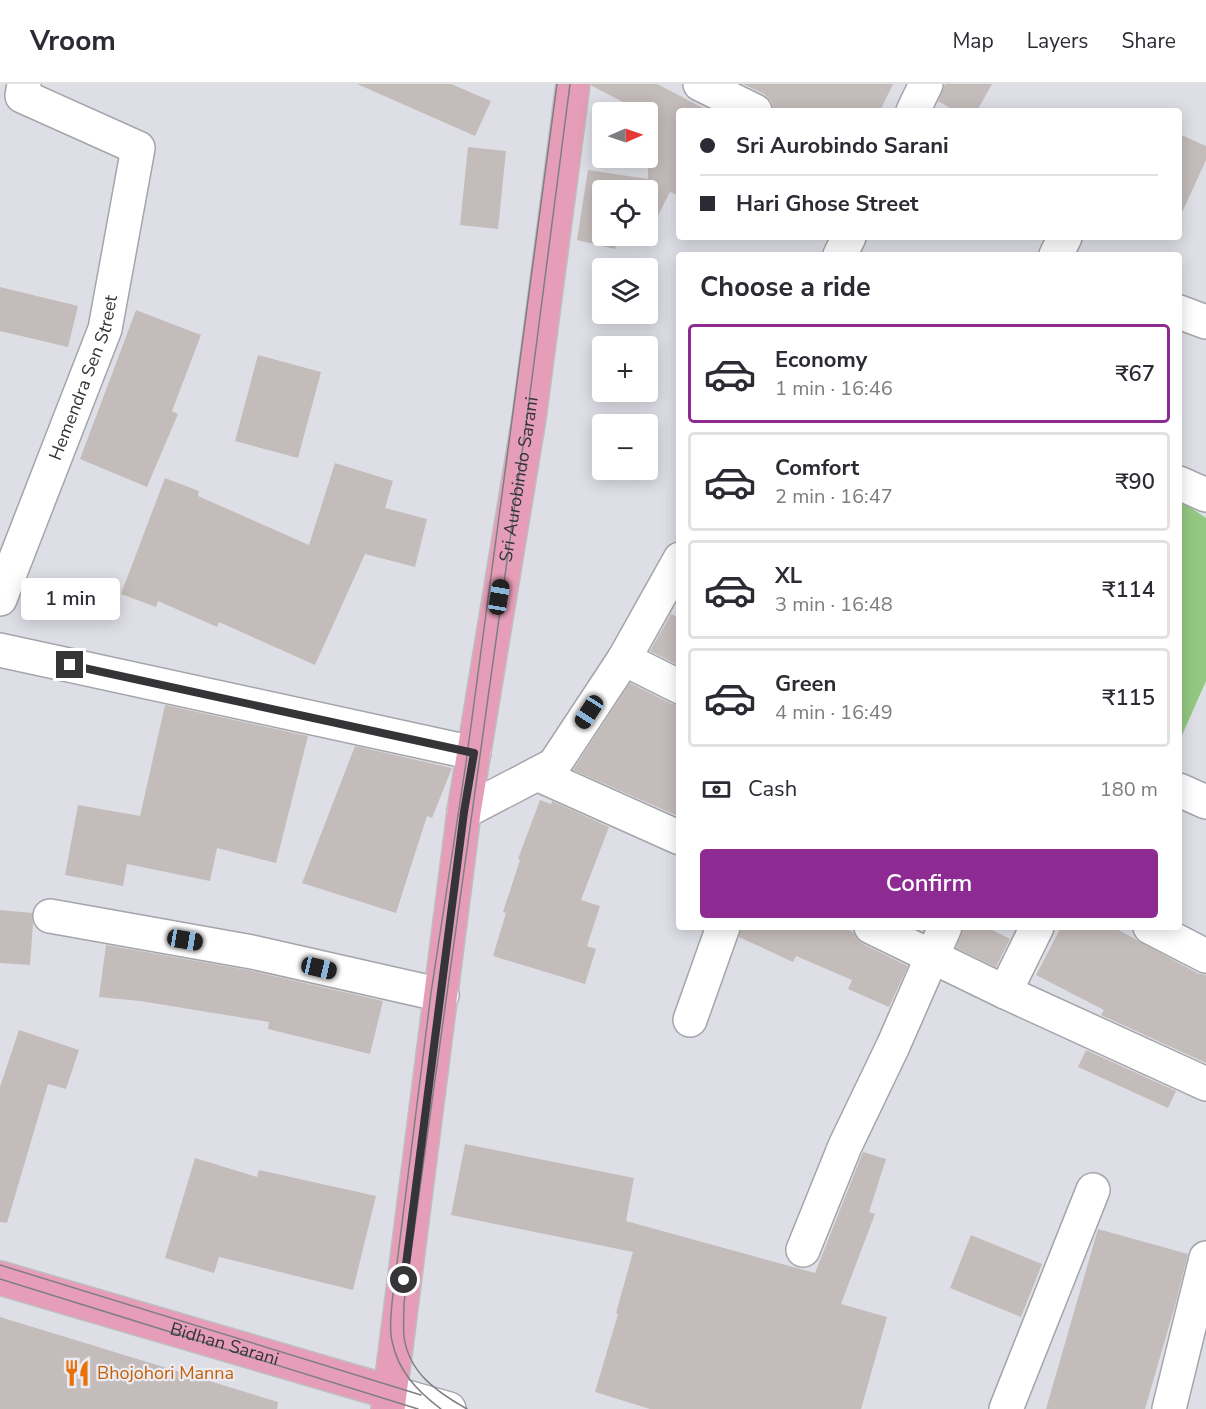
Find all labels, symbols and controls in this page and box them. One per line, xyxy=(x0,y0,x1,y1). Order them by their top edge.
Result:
text: Vroom xyxy=(30,22,116,60)
text: Map xyxy=(952,27,994,55)
text: Layers xyxy=(1027,27,1088,55)
text: Share xyxy=(1121,27,1176,55)
north arrow xyxy=(592,102,658,168)
map controls xyxy=(592,102,658,480)
text: Sri Aurobindo Sarani xyxy=(736,131,949,161)
button: locate xyxy=(592,180,658,246)
text: Hari Ghose Street xyxy=(736,189,918,219)
button: layers xyxy=(592,258,658,324)
text: Choose a ride xyxy=(700,269,871,306)
street label: Hemendra Sen Street xyxy=(43,292,123,464)
button: + xyxy=(592,336,658,402)
text: Economy xyxy=(775,345,867,375)
icon: car xyxy=(703,347,757,401)
text: ₹67 xyxy=(1115,359,1155,389)
text: 1 min · 16:46 xyxy=(775,375,893,402)
street label: Sri Aurobindo Sarani xyxy=(493,395,544,564)
button: − xyxy=(592,414,658,480)
text: Comfort xyxy=(775,453,859,483)
icon: car xyxy=(703,455,757,509)
text: ₹90 xyxy=(1115,467,1155,497)
text: 2 min · 16:47 xyxy=(775,483,893,510)
text: XL xyxy=(775,561,802,591)
icon: car xyxy=(703,563,757,617)
text: ₹114 xyxy=(1102,575,1155,605)
callout: 1 min xyxy=(20,578,119,620)
car xyxy=(487,578,511,616)
text: 1 min xyxy=(45,585,96,612)
text: 3 min · 16:48 xyxy=(775,591,893,618)
route end xyxy=(56,651,83,678)
text: Green xyxy=(775,669,836,699)
icon: car xyxy=(703,671,757,725)
text: ₹115 xyxy=(1102,683,1155,713)
car xyxy=(572,692,606,732)
text: 4 min · 16:49 xyxy=(775,699,893,726)
icon: cash xyxy=(700,773,733,806)
text: Cash xyxy=(748,774,797,804)
text: 180 m xyxy=(1100,776,1158,803)
button: Confirm xyxy=(700,849,1158,918)
car xyxy=(166,928,204,952)
car xyxy=(299,955,339,981)
route start xyxy=(390,1266,417,1293)
street label: Bidhan Sarani xyxy=(167,1316,282,1371)
restaurant icon: Bhojohori Manna xyxy=(62,1358,92,1388)
place label: Bhojohori Manna xyxy=(97,1361,234,1385)

